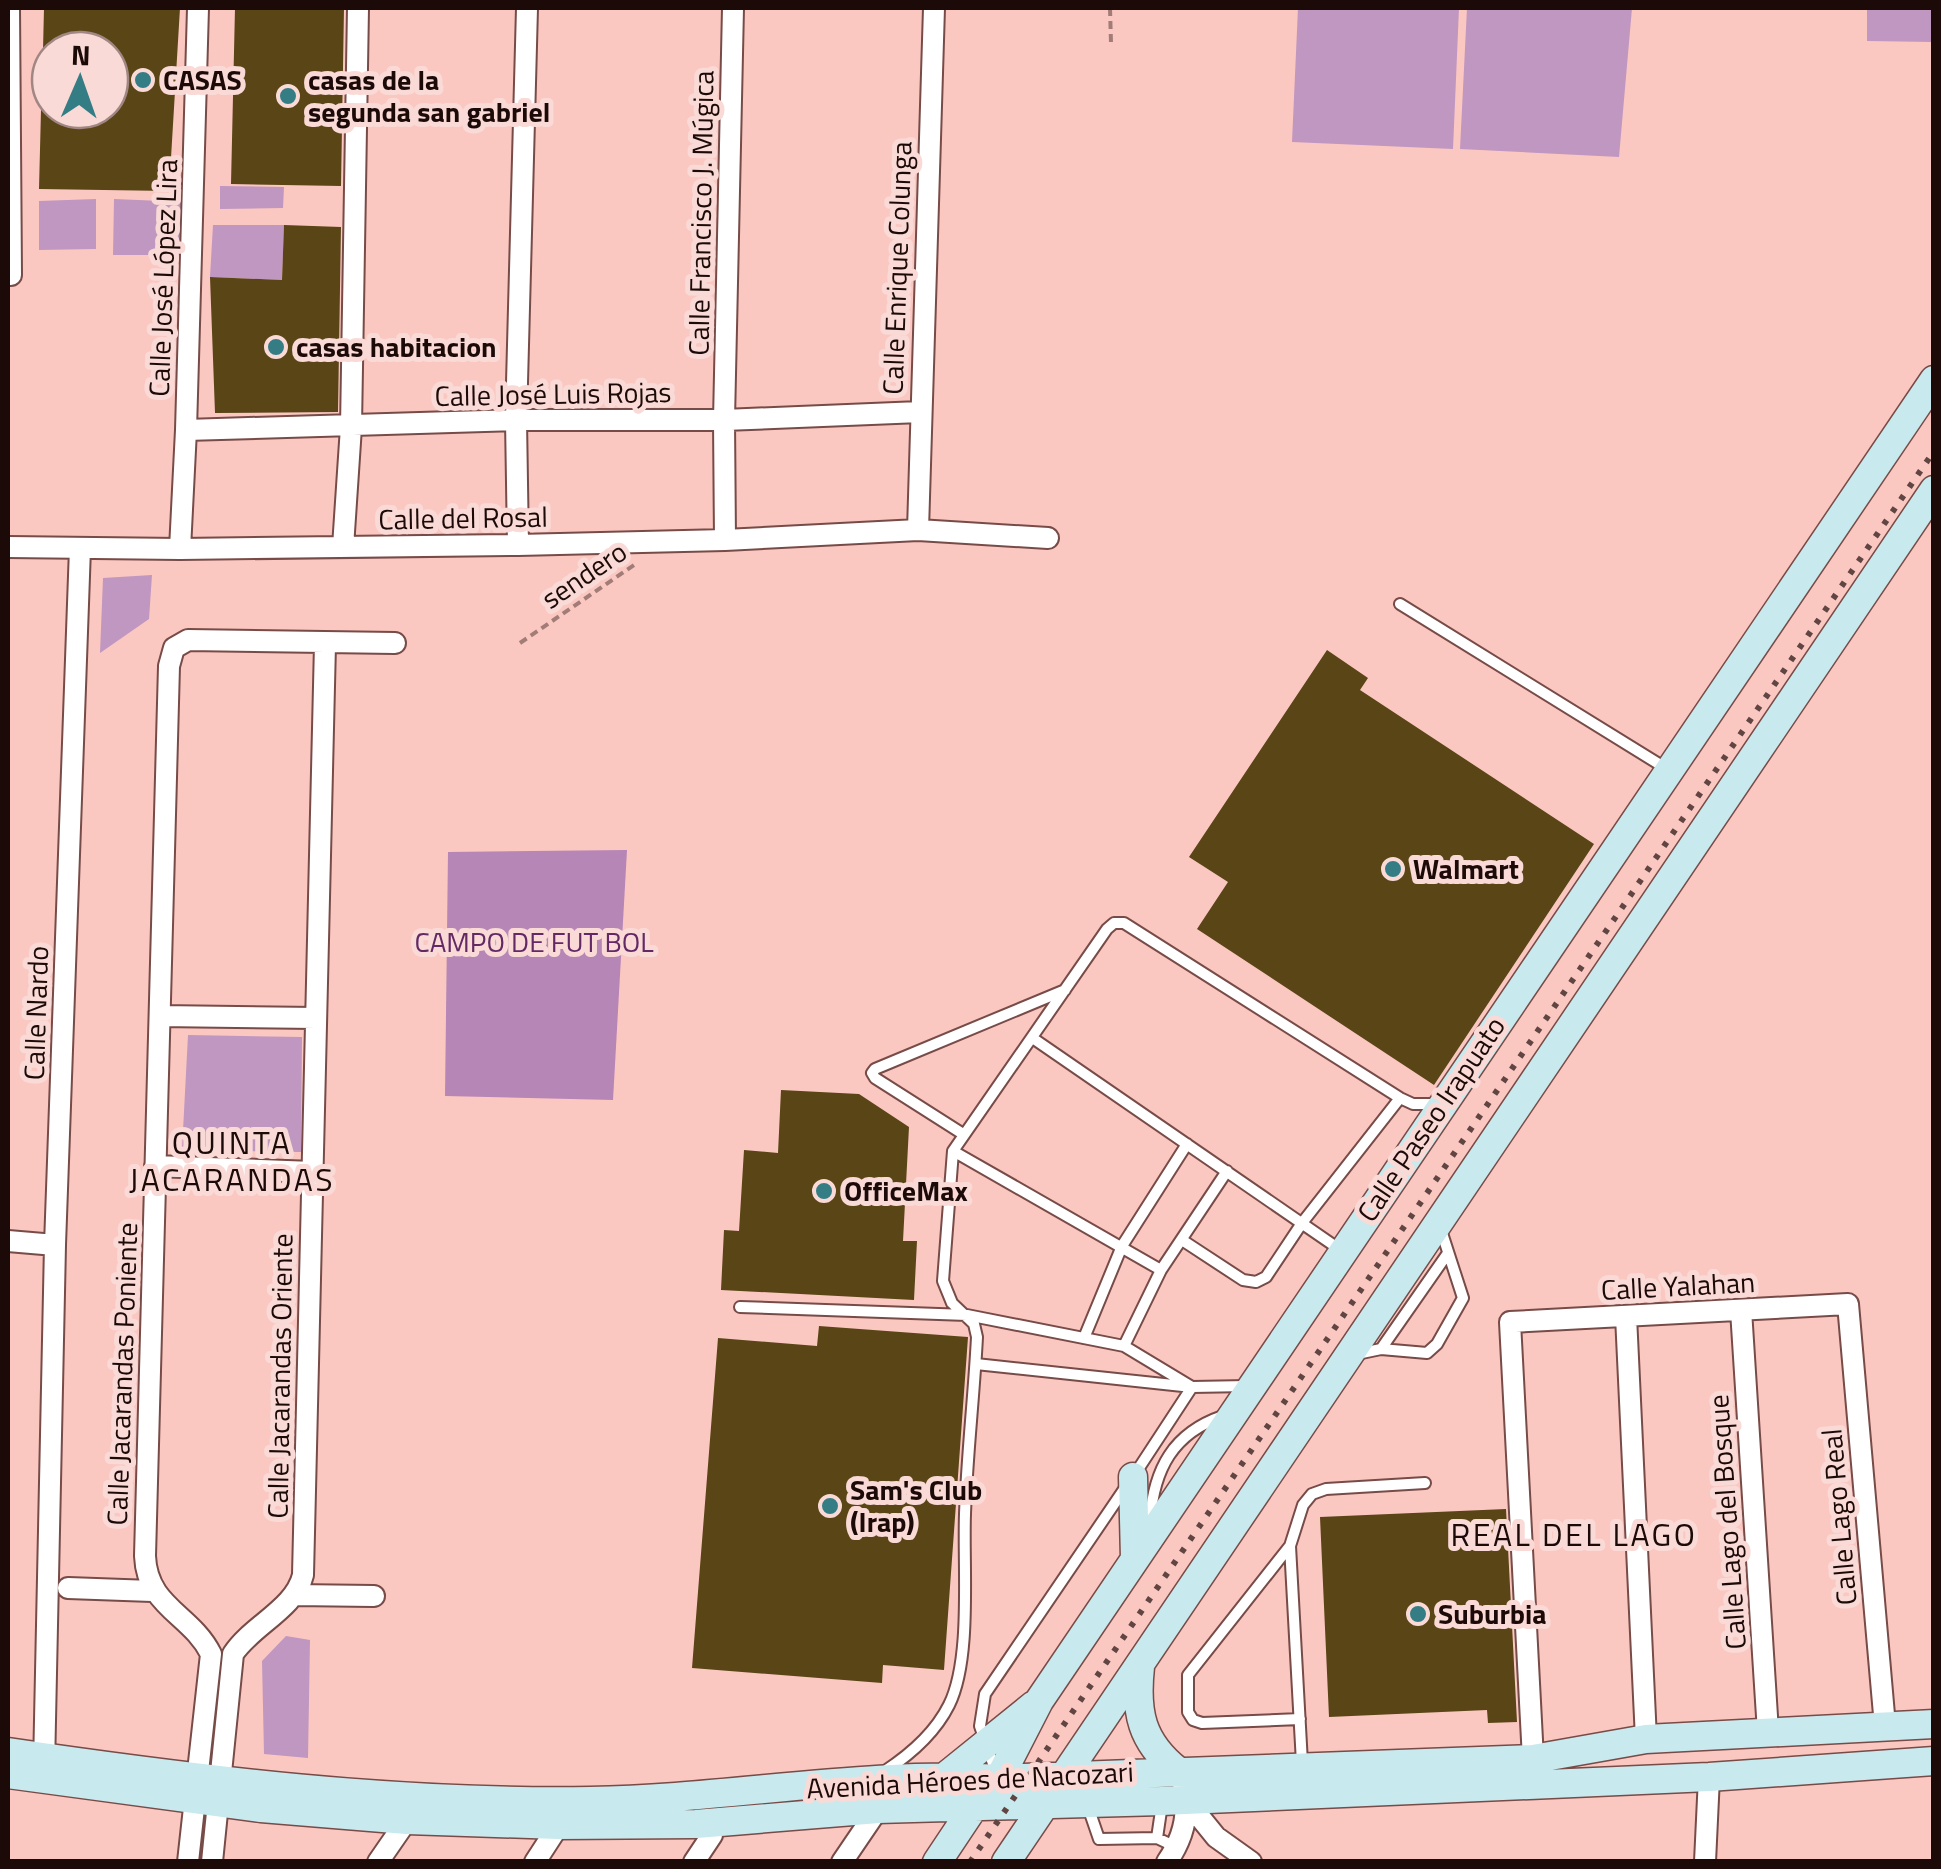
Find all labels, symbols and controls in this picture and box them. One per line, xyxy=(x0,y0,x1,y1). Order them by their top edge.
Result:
north arrow xyxy=(30,30,130,130)
text: N xyxy=(70,33,91,76)
place label: CASAS xyxy=(163,58,242,101)
place label: casas de la segunda san gabriel xyxy=(308,58,550,133)
marker: CASAS xyxy=(132,69,154,91)
street label: Calle Francisco J. Múgica xyxy=(677,70,724,356)
marker: casas de la segunda san gabriel xyxy=(277,85,299,107)
street label: Calle Enrique Colunga xyxy=(871,141,922,395)
street label: Calle José López Lira xyxy=(137,158,188,397)
place label: casas habitacion xyxy=(296,325,497,368)
marker: casas habitacion xyxy=(265,336,287,358)
street label: Calle José Luis Rojas xyxy=(434,370,672,417)
street label: Calle del Rosal xyxy=(378,495,548,540)
street label: sendero xyxy=(532,530,635,619)
place label: Walmart xyxy=(1413,847,1519,890)
marker: Walmart xyxy=(1382,858,1404,880)
park label: CAMPO DE FUT BOL xyxy=(414,920,654,963)
street label: Calle Nardo xyxy=(12,945,59,1081)
street label: Calle Paseo Irapuato xyxy=(1346,1007,1516,1230)
district label: QUINTA JACARANDAS xyxy=(129,1118,335,1203)
place label: OfficeMax xyxy=(844,1169,968,1212)
marker: OfficeMax xyxy=(813,1180,835,1202)
street label: Calle Jacarandas Poniente xyxy=(95,1222,148,1526)
street label: Calle Jacarandas Oriente xyxy=(256,1233,303,1519)
street label: Calle Yalahan xyxy=(1600,1260,1756,1311)
street label: Calle Lago del Bosque xyxy=(1696,1393,1757,1651)
street label: Calle Lago Real xyxy=(1809,1427,1868,1607)
place label: Sam's Club (Irap) xyxy=(850,1468,982,1543)
marker: Sam's Club (Irap) xyxy=(819,1495,841,1517)
district label: REAL DEL LAGO xyxy=(1451,1510,1697,1558)
place label: Suburbia xyxy=(1438,1592,1547,1635)
marker: Suburbia xyxy=(1407,1603,1429,1625)
street label: Avenida Héroes de Nacozari xyxy=(805,1749,1135,1810)

